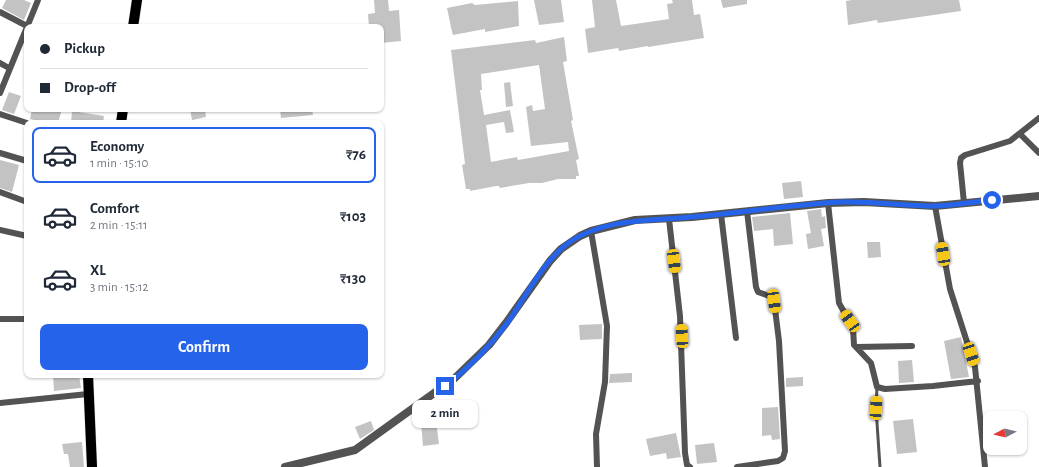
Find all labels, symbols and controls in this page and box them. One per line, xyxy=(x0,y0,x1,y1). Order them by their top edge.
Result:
text: Pickup xyxy=(64,41,105,56)
text: Drop-off xyxy=(64,80,116,95)
icon: car xyxy=(42,137,78,173)
text: Economy xyxy=(90,139,144,154)
text: ₹76 xyxy=(346,147,366,162)
text: 1 min · 15:10 xyxy=(90,157,148,170)
route start xyxy=(983,191,1001,209)
icon: car xyxy=(42,199,78,235)
text: Comfort xyxy=(90,201,139,216)
text: ₹103 xyxy=(340,209,366,224)
text: 2 min · 15:11 xyxy=(90,219,147,232)
car xyxy=(935,241,951,267)
car xyxy=(667,248,681,274)
icon: car xyxy=(42,261,78,297)
text: XL xyxy=(90,263,106,278)
text: ₹130 xyxy=(340,271,366,286)
text: 3 min · 15:12 xyxy=(90,281,148,294)
car xyxy=(766,288,782,314)
car xyxy=(838,308,862,334)
button: Confirm xyxy=(40,324,368,370)
car xyxy=(675,324,689,348)
car xyxy=(962,341,980,367)
route end xyxy=(436,377,454,395)
car xyxy=(869,396,883,420)
callout: 2 min xyxy=(412,400,478,428)
text: 2 min xyxy=(431,407,459,420)
north arrow xyxy=(983,411,1027,455)
map controls xyxy=(983,411,1027,455)

